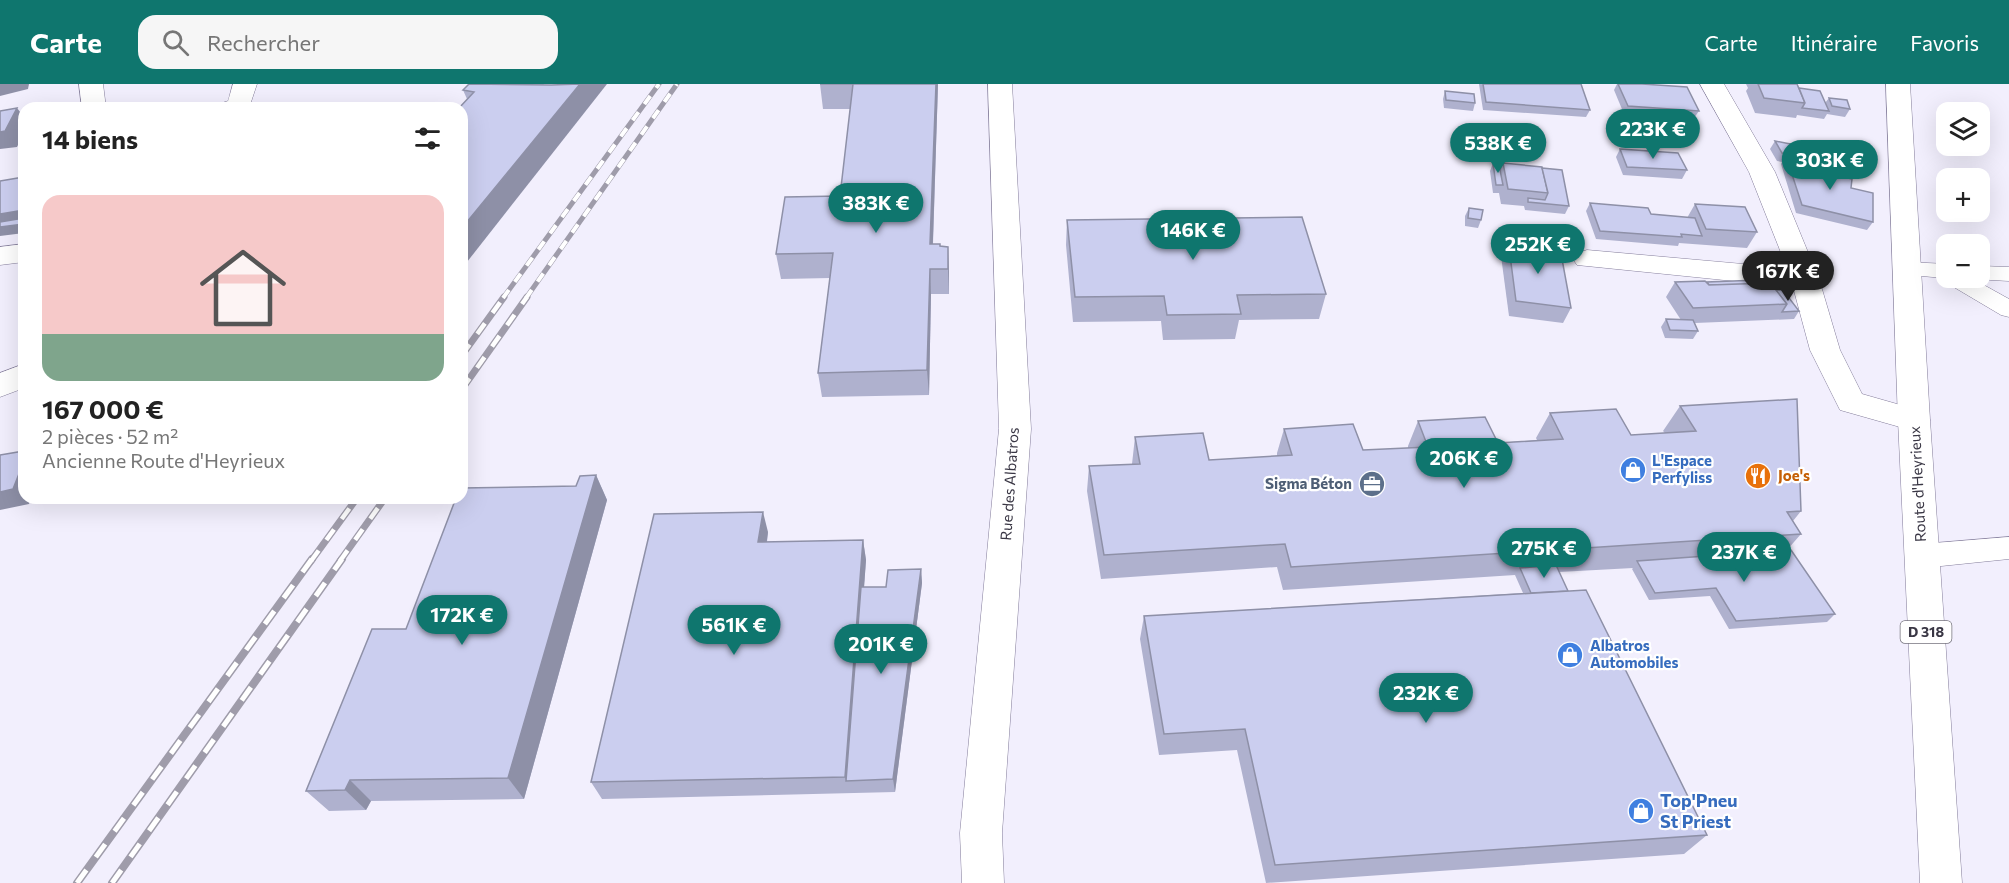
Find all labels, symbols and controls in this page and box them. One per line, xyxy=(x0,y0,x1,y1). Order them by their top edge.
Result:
search box xyxy=(138,15,558,69)
text: Carte xyxy=(30,25,102,59)
icon: search xyxy=(159,26,192,59)
text: Rechercher xyxy=(207,29,320,56)
text: Carte xyxy=(1704,30,1758,55)
text: Itinéraire xyxy=(1791,30,1877,55)
text: Favoris xyxy=(1910,30,1979,55)
map controls xyxy=(1936,102,1990,288)
button: layers xyxy=(1936,102,1990,156)
pin: 223K € xyxy=(1604,109,1702,160)
text: 223K € xyxy=(1620,116,1686,140)
icon: filters xyxy=(411,122,444,155)
text: 14 biens xyxy=(42,123,138,154)
pin: 538K € xyxy=(1449,123,1547,174)
text: 538K € xyxy=(1464,130,1532,154)
pin: 303K € xyxy=(1781,140,1879,191)
text: 303K € xyxy=(1796,147,1864,171)
button: + xyxy=(1936,168,1990,222)
pin: 383K € xyxy=(827,183,925,234)
text: 383K € xyxy=(842,190,910,214)
pin: 146K € xyxy=(1144,210,1242,261)
text: 146K € xyxy=(1160,217,1226,241)
pin: 252K € xyxy=(1489,224,1587,275)
text: 252K € xyxy=(1505,231,1571,255)
icon: home xyxy=(189,234,297,342)
button: − xyxy=(1936,234,1990,288)
pin: 167K € xyxy=(1739,251,1837,302)
text: 167K € xyxy=(1756,258,1820,282)
text: 167 000 € xyxy=(42,393,164,424)
text: 2 pièces · 52 m² xyxy=(42,424,178,448)
street label: Rue des Albatros xyxy=(996,426,1022,541)
street label: Route d'Heyrieux xyxy=(1905,426,1929,543)
pin: 206K € xyxy=(1415,438,1513,489)
text: 206K € xyxy=(1430,445,1498,469)
text: Ancienne Route d'Heyrieux xyxy=(42,448,285,472)
place label: L'Espace Perfyliss xyxy=(1652,451,1712,486)
shop icon: L'Espace Perfyliss xyxy=(1618,455,1648,485)
restaurant icon: Joe's xyxy=(1743,461,1773,491)
place label: Joe's xyxy=(1778,466,1810,484)
office icon: Sigma Béton xyxy=(1357,469,1387,499)
place label: Sigma Béton xyxy=(1265,474,1352,492)
pin: 275K € xyxy=(1495,528,1593,579)
pin: 237K € xyxy=(1695,532,1793,583)
text: 275K € xyxy=(1511,535,1577,559)
text: 237K € xyxy=(1711,539,1777,563)
pin: 172K € xyxy=(413,595,511,646)
text: 172K € xyxy=(430,602,494,626)
pin: 561K € xyxy=(685,605,783,656)
text: 561K € xyxy=(702,612,766,636)
road number: D 318 xyxy=(1900,621,1952,643)
pin: 201K € xyxy=(832,624,930,675)
text: 201K € xyxy=(848,631,914,655)
place label: Albatros Automobiles xyxy=(1590,636,1679,671)
shop icon: Albatros Automobiles xyxy=(1555,640,1585,670)
pin: 232K € xyxy=(1377,673,1475,724)
text: 232K € xyxy=(1393,680,1459,704)
place label: Top'Pneu St Priest xyxy=(1660,789,1738,832)
shop icon: Top'Pneu St Priest xyxy=(1626,796,1656,826)

